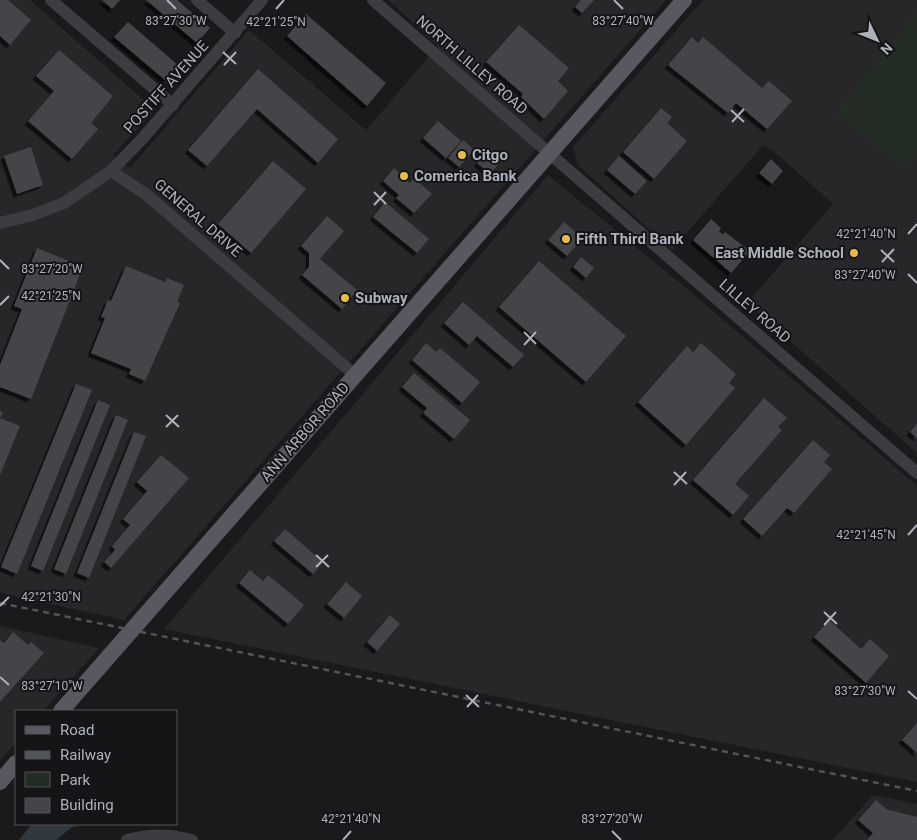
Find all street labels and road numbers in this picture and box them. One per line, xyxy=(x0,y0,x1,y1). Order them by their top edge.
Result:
street label: NORTH LILLEY ROAD xyxy=(413,12,531,118)
street label: POSTIFF AVENUE xyxy=(120,37,213,137)
street label: GENERAL DRIVE xyxy=(151,175,246,261)
street label: LILLEY ROAD xyxy=(716,275,794,347)
street label: ANN ARBOR ROAD xyxy=(257,379,353,485)

